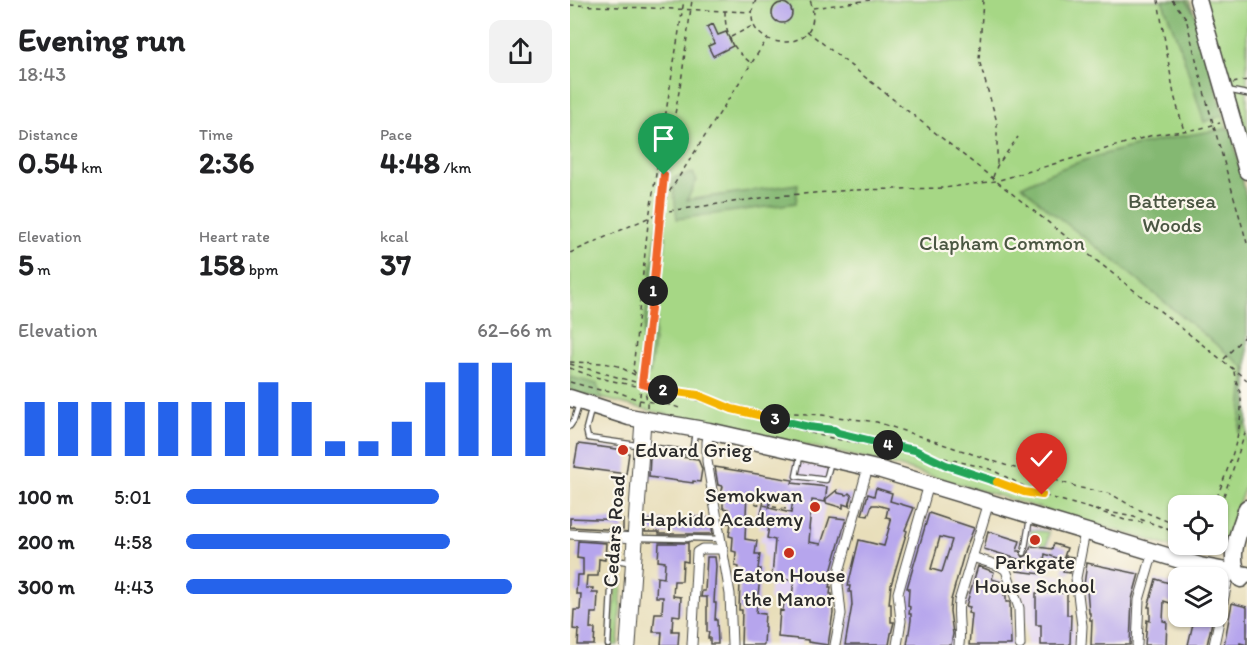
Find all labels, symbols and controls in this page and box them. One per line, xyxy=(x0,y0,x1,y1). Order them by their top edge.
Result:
text: Evening run xyxy=(18,20,185,59)
button: share xyxy=(489,20,552,83)
text: 18:43 xyxy=(18,62,66,86)
pin xyxy=(638,113,689,175)
icon: arrive xyxy=(647,122,680,155)
text: Distance xyxy=(18,125,78,144)
text: Time xyxy=(199,125,233,144)
text: Pace xyxy=(380,125,412,144)
text: 0.54 xyxy=(18,144,78,181)
text: 2:36 xyxy=(199,144,254,181)
text: 4:48 xyxy=(380,144,440,181)
text: km xyxy=(78,158,102,177)
text: /km xyxy=(440,158,471,177)
park label: Battersea Woods xyxy=(1128,188,1216,237)
text: Elevation xyxy=(18,227,82,246)
text: Heart rate xyxy=(199,227,270,246)
text: kcal xyxy=(380,227,408,246)
park label: Clapham Common xyxy=(919,230,1085,255)
text: 5 xyxy=(18,246,34,283)
text: 158 xyxy=(199,246,245,283)
text: 37 xyxy=(380,246,411,283)
text: m xyxy=(34,260,51,279)
text: bpm xyxy=(245,260,278,279)
pin: 1 xyxy=(638,276,668,306)
text: 1 xyxy=(649,281,657,300)
text: Elevation xyxy=(18,318,97,342)
text: 62–66 m xyxy=(477,318,552,342)
pin: 2 xyxy=(648,375,678,405)
text: 2 xyxy=(659,380,667,399)
pin: 3 xyxy=(760,404,790,434)
text: 3 xyxy=(771,409,779,428)
pin: 4 xyxy=(873,430,903,460)
pin xyxy=(1016,433,1067,495)
text: 4 xyxy=(883,435,893,454)
place label: Edvard Grieg xyxy=(635,437,752,462)
icon: check xyxy=(1025,442,1058,475)
marker: Edvard Grieg xyxy=(616,443,630,457)
street label: Cedars Road xyxy=(597,473,630,588)
place label: Semokwan Hapkido Academy xyxy=(641,482,803,531)
text: 100 m xyxy=(18,485,73,509)
text: 5:01 xyxy=(114,485,151,509)
map controls xyxy=(1168,495,1228,627)
button: locate xyxy=(1168,495,1228,555)
marker: Semokwan Hapkido Academy xyxy=(808,500,822,514)
text: 200 m xyxy=(18,530,74,554)
text: 4:58 xyxy=(114,530,152,554)
marker: Parkgate House School xyxy=(1028,533,1042,547)
marker: Eaton House the Manor xyxy=(782,546,796,560)
place label: Parkgate House School xyxy=(975,549,1095,598)
place label: Eaton House the Manor xyxy=(732,562,846,611)
button: layers xyxy=(1168,567,1228,627)
text: 300 m xyxy=(18,575,75,599)
text: 4:43 xyxy=(114,575,154,599)

